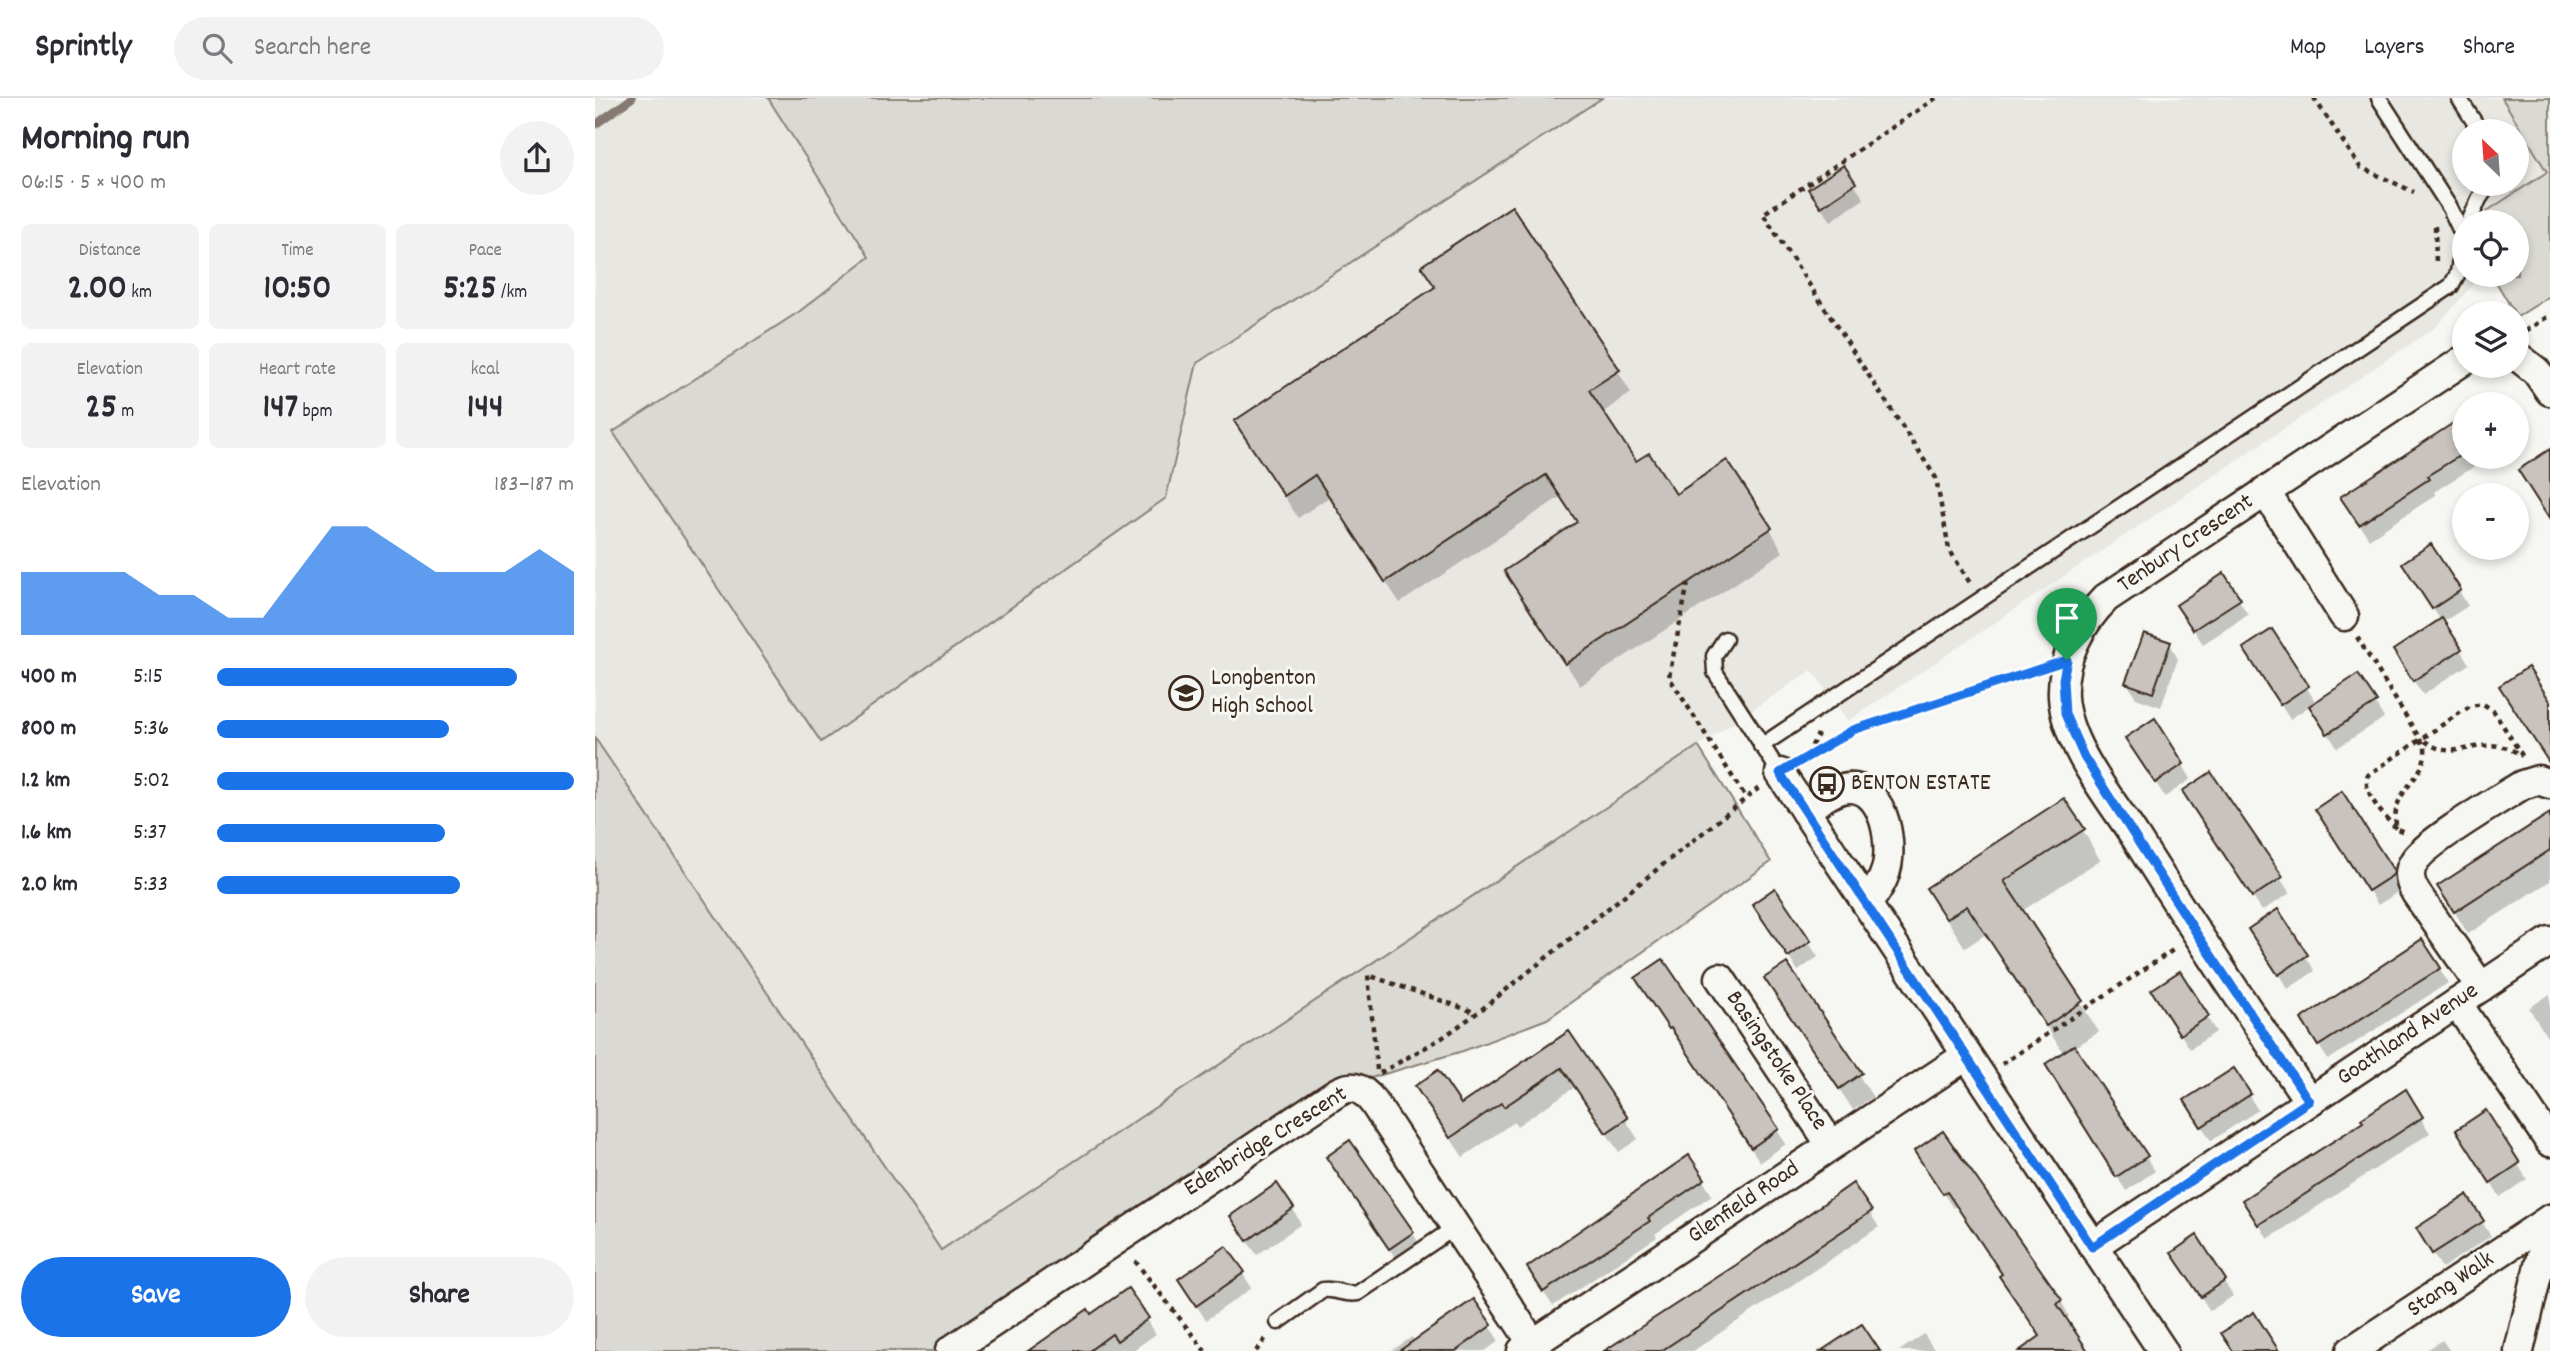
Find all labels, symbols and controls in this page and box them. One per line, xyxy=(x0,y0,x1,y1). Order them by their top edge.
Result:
search box xyxy=(174,17,664,80)
text: Sprintly xyxy=(35,25,132,72)
icon: search xyxy=(198,29,236,67)
text: Search here xyxy=(254,30,371,67)
text: Map xyxy=(2290,31,2326,65)
text: Layers xyxy=(2364,31,2425,65)
text: Share xyxy=(2463,31,2515,65)
text: Morning run xyxy=(21,113,190,168)
north arrow xyxy=(2452,119,2529,196)
map controls xyxy=(2452,119,2529,560)
button: share xyxy=(500,121,574,195)
text: 06:15 · 5 × 400 m xyxy=(21,167,166,200)
button: locate xyxy=(2452,210,2529,287)
text: Distance xyxy=(79,238,141,265)
text: Time xyxy=(281,238,314,265)
text: Pace xyxy=(468,238,502,265)
text: 2.00 xyxy=(68,265,127,315)
text: 10:50 xyxy=(264,265,331,315)
text: 5:25 xyxy=(443,265,497,315)
text: km xyxy=(127,280,152,307)
text: /km xyxy=(497,280,527,307)
button: layers xyxy=(2452,301,2529,378)
text: Elevation xyxy=(77,357,143,384)
text: Heart rate xyxy=(259,357,336,384)
text: kcal xyxy=(471,357,500,384)
text: 25 xyxy=(85,384,117,434)
text: 147 xyxy=(262,384,298,434)
text: 144 xyxy=(467,384,504,434)
button: + xyxy=(2452,392,2529,469)
text: m xyxy=(117,399,134,426)
text: bpm xyxy=(298,399,332,426)
text: Elevation xyxy=(21,469,101,502)
text: 183–187 m xyxy=(494,469,574,502)
button: − xyxy=(2452,483,2529,560)
street label: Tenbury Crescent xyxy=(2111,486,2261,602)
pin xyxy=(2037,588,2097,660)
icon: arrive xyxy=(2048,599,2086,637)
text: 400 m xyxy=(21,661,77,694)
text: 5:15 xyxy=(133,661,163,694)
place label: Longbenton High School xyxy=(1211,662,1316,724)
school or university icon: Longbenton High School xyxy=(1167,674,1205,712)
text: 800 m xyxy=(21,713,76,746)
text: 5:36 xyxy=(133,713,169,746)
text: 1.2 km xyxy=(21,765,70,798)
text: 5:02 xyxy=(133,765,170,798)
bus stop icon: BENTON ESTATE xyxy=(1808,765,1846,803)
place label: BENTON ESTATE xyxy=(1851,767,1991,801)
text: 1.6 km xyxy=(21,817,72,850)
text: 5:37 xyxy=(133,817,167,850)
text: 2.0 km xyxy=(21,869,78,902)
text: 5:33 xyxy=(133,869,168,902)
street label: Goathland Avenue xyxy=(2330,975,2486,1095)
street label: Basingstoke Place xyxy=(1717,984,1835,1138)
street label: Edenbridge Crescent xyxy=(1178,1078,1354,1206)
street label: Glenfield Road xyxy=(1681,1153,1807,1253)
street label: Stang Walk xyxy=(2401,1243,2501,1327)
button: Save xyxy=(21,1257,291,1337)
button: Share xyxy=(305,1257,574,1337)

